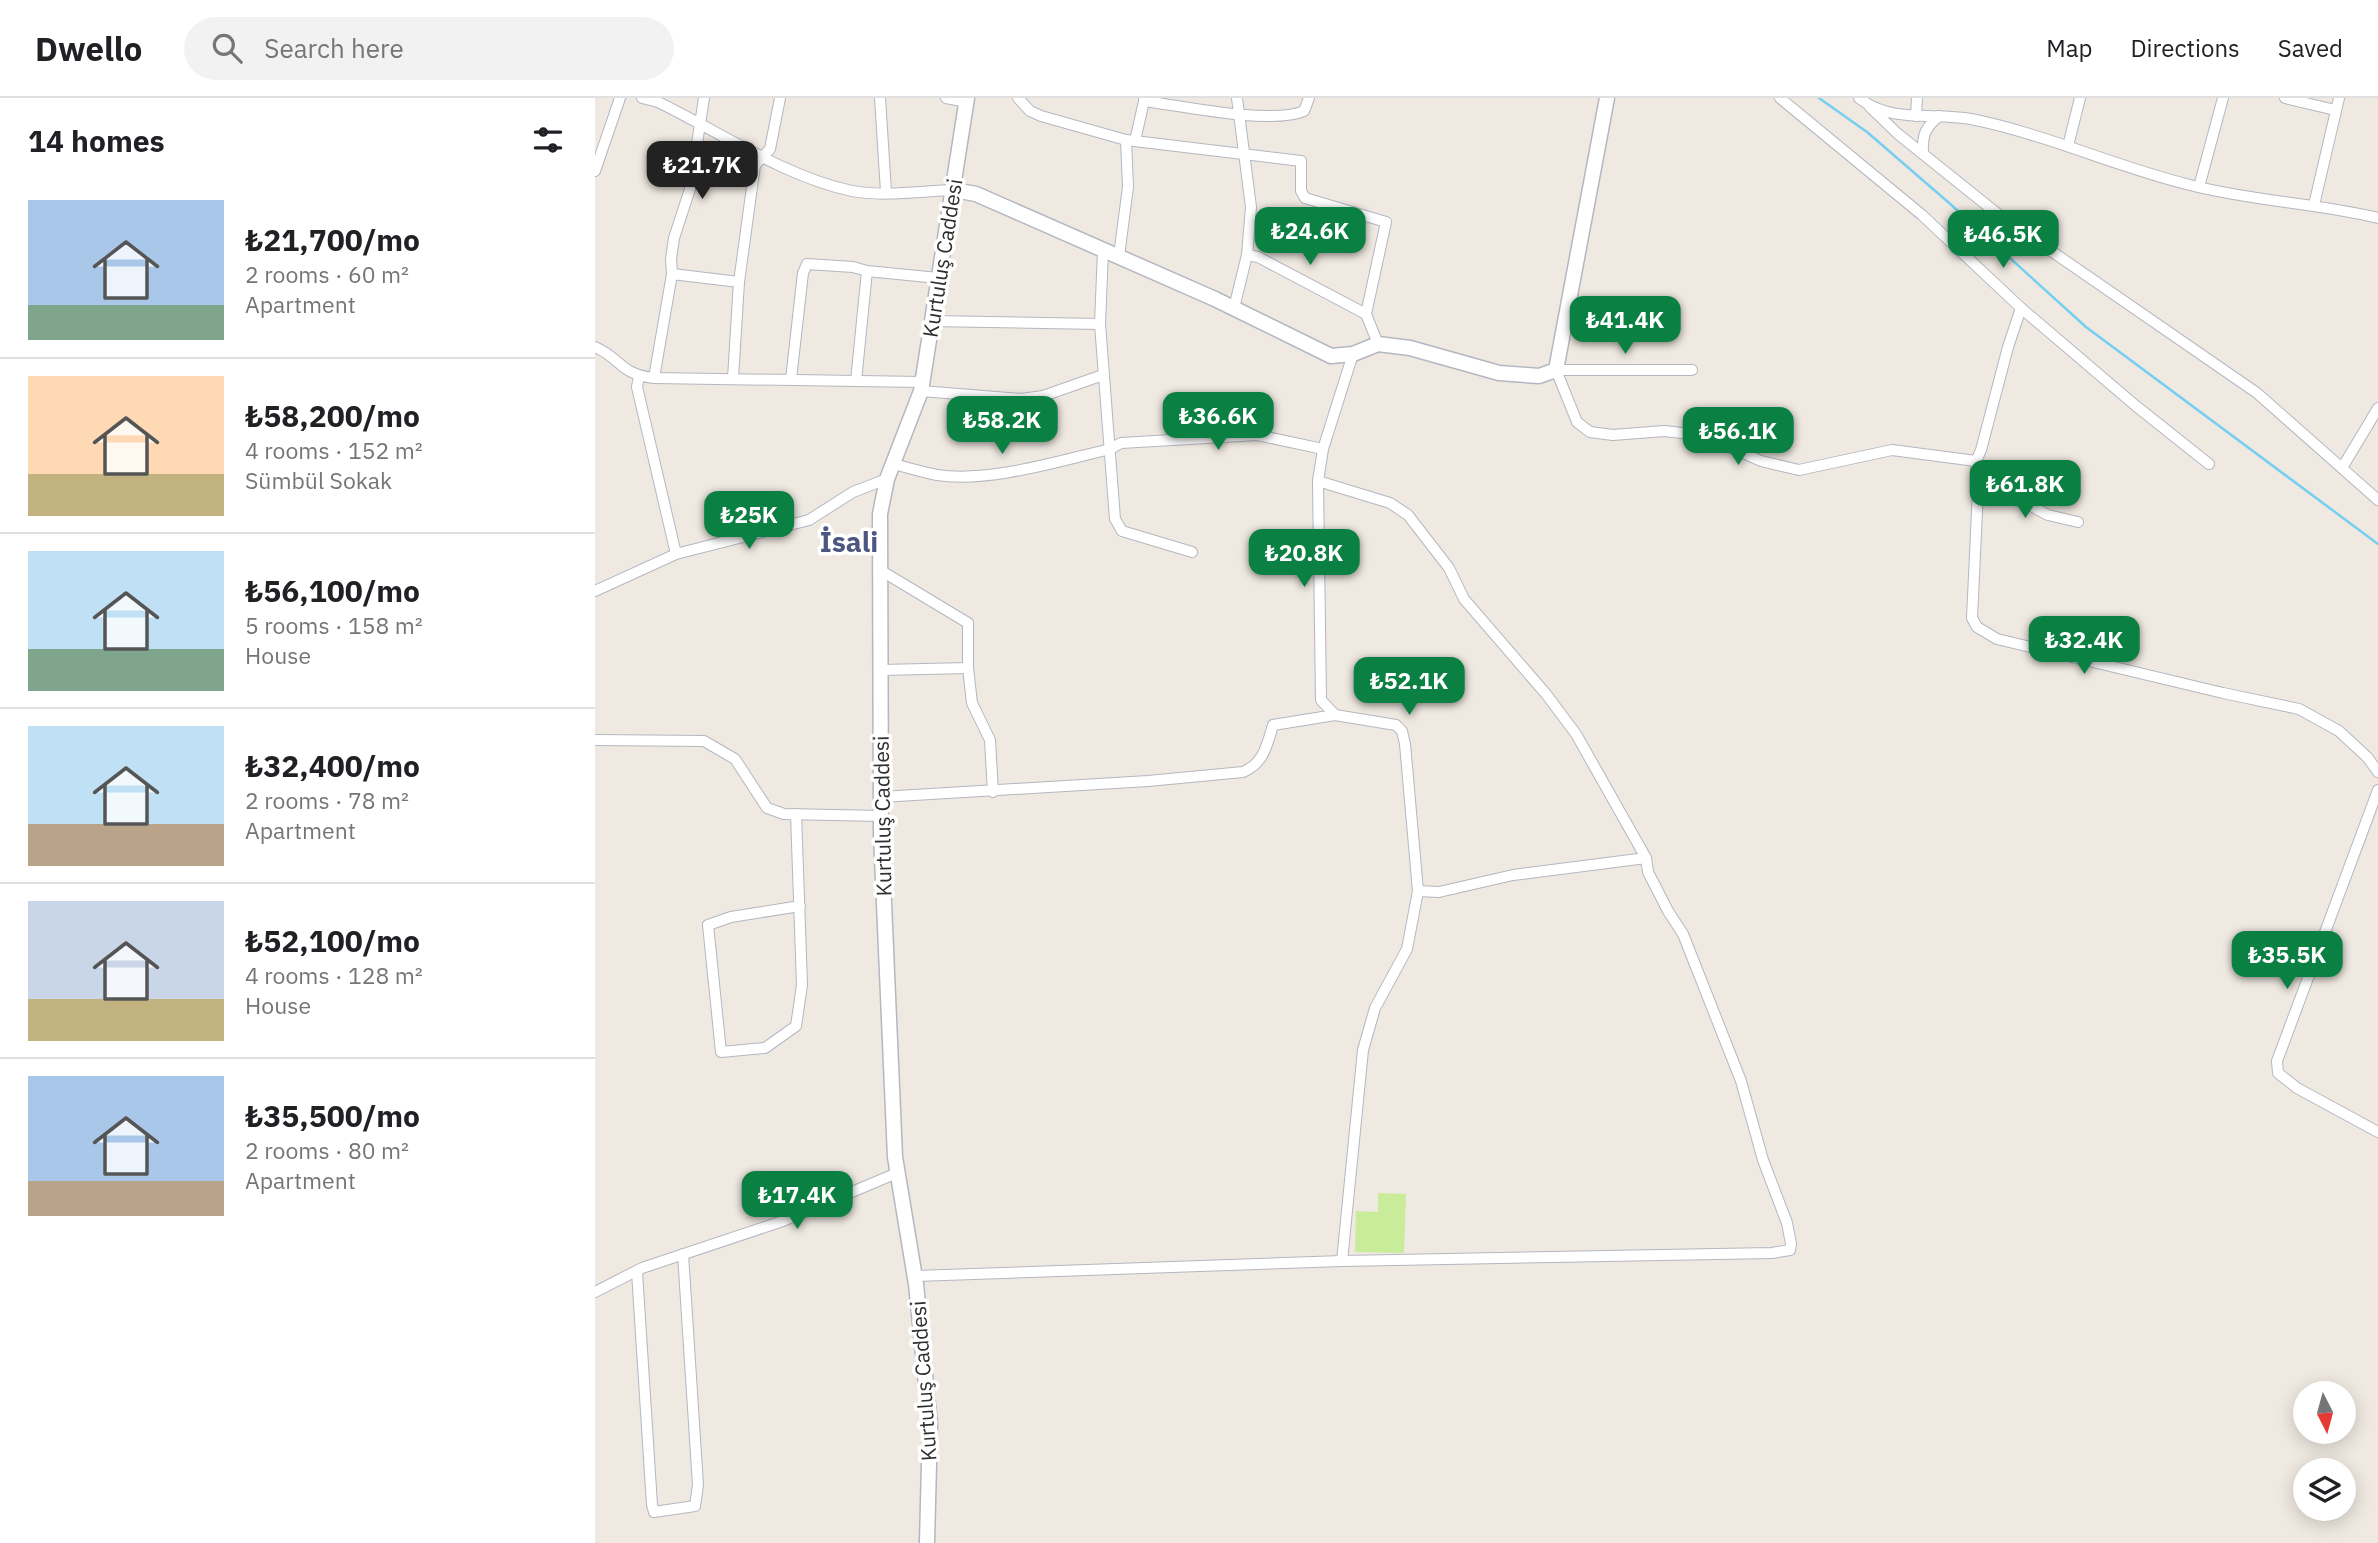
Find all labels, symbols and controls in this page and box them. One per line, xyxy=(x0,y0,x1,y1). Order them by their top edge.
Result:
search box xyxy=(184,17,674,80)
text: Dwello xyxy=(35,27,142,70)
icon: search xyxy=(208,29,246,67)
text: Search here xyxy=(264,31,404,65)
text: Map xyxy=(2046,32,2092,64)
text: Directions xyxy=(2130,32,2240,64)
text: Saved xyxy=(2278,32,2343,64)
text: 14 homes xyxy=(28,121,165,160)
icon: filters xyxy=(529,121,567,159)
pin: ₺21.7K xyxy=(645,141,759,201)
text: ₺21.7K xyxy=(663,149,741,179)
street label: Kurtuluş Caddesi xyxy=(916,177,968,339)
pin: ₺24.6K xyxy=(1253,208,1367,267)
pin: ₺46.5K xyxy=(1946,211,2060,270)
text: ₺24.6K xyxy=(1271,215,1349,245)
text: ₺46.5K xyxy=(1964,218,2042,248)
text: ₺21,700/mo xyxy=(245,220,420,259)
icon: home xyxy=(84,228,168,312)
text: 2 rooms · 60 m² xyxy=(245,259,409,289)
text: Apartment xyxy=(245,289,356,319)
pin: ₺41.4K xyxy=(1568,296,1682,356)
text: ₺41.4K xyxy=(1586,304,1664,334)
pin: ₺36.6K xyxy=(1161,392,1275,452)
text: ₺58,200/mo xyxy=(245,396,420,435)
pin: ₺58.2K xyxy=(945,396,1059,456)
text: ₺36.6K xyxy=(1179,400,1257,430)
icon: home xyxy=(84,404,168,488)
text: ₺58.2K xyxy=(963,404,1041,434)
pin: ₺56.1K xyxy=(1681,408,1795,467)
text: ₺56.1K xyxy=(1699,415,1777,445)
text: 4 rooms · 152 m² xyxy=(245,435,423,465)
pin: ₺61.8K xyxy=(1968,460,2082,520)
text: Sümbül Sokak xyxy=(245,465,392,495)
text: ₺61.8K xyxy=(1986,468,2064,498)
pin: ₺25K xyxy=(708,491,790,551)
text: ₺25K xyxy=(720,499,778,529)
district label: İsali xyxy=(820,523,878,560)
pin: ₺20.8K xyxy=(1247,530,1361,589)
text: ₺20.8K xyxy=(1265,537,1343,567)
text: ₺56,100/mo xyxy=(245,571,420,610)
icon: home xyxy=(84,579,168,663)
text: 5 rooms · 158 m² xyxy=(245,610,423,640)
pin: ₺32.4K xyxy=(2027,616,2141,676)
text: ₺32.4K xyxy=(2045,624,2123,654)
text: House xyxy=(245,640,311,670)
pin: ₺52.1K xyxy=(1352,658,1466,717)
text: ₺52.1K xyxy=(1370,665,1448,695)
street label: Kurtuluş Caddesi xyxy=(867,735,897,897)
text: ₺32,400/mo xyxy=(245,746,420,785)
icon: home xyxy=(84,754,168,838)
text: 2 rooms · 78 m² xyxy=(245,785,409,815)
text: Apartment xyxy=(245,815,356,845)
text: ₺52,100/mo xyxy=(245,921,420,960)
icon: home xyxy=(84,929,168,1013)
pin: ₺35.5K xyxy=(2230,932,2344,991)
text: ₺35.5K xyxy=(2248,939,2326,969)
text: 4 rooms · 128 m² xyxy=(245,960,423,990)
text: House xyxy=(245,990,311,1020)
text: ₺35,500/mo xyxy=(245,1096,420,1135)
icon: home xyxy=(84,1104,168,1188)
text: 2 rooms · 80 m² xyxy=(245,1135,409,1165)
text: Apartment xyxy=(245,1165,356,1195)
pin: ₺17.4K xyxy=(740,1172,854,1231)
text: ₺17.4K xyxy=(758,1179,836,1209)
street label: Kurtuluş Caddesi xyxy=(903,1300,943,1462)
north arrow xyxy=(2293,1381,2355,1444)
map controls xyxy=(2293,1381,2356,1521)
button: layers xyxy=(2293,1458,2356,1521)

